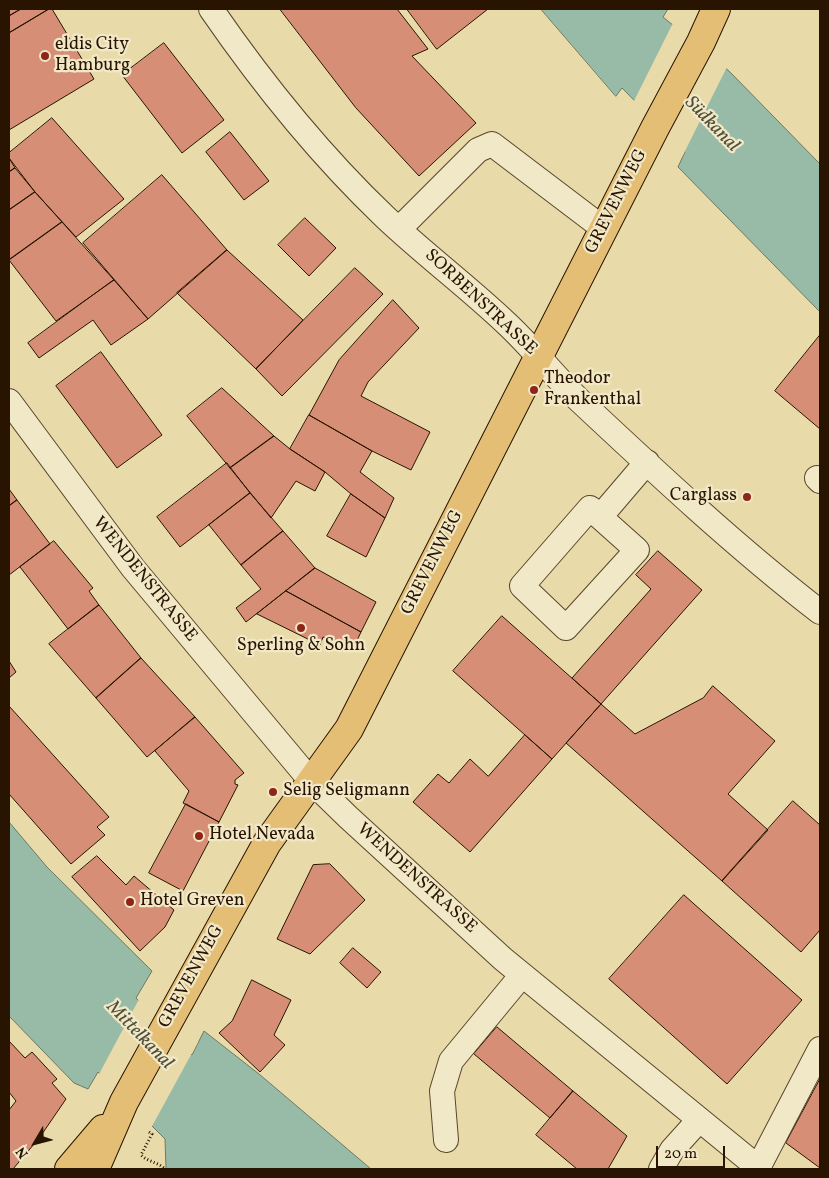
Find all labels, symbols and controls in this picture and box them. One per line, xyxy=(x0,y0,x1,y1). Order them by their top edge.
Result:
place label: eldis City Hamburg xyxy=(55,35,130,78)
marker: eldis City Hamburg xyxy=(39,50,51,62)
water label: Südkanal xyxy=(679,92,743,158)
street label: GREVENWEG xyxy=(581,146,653,258)
street label: SORBENSTRASSE xyxy=(419,245,541,361)
place label: Theodor Frankenthal xyxy=(544,369,641,412)
marker: Theodor Frankenthal xyxy=(528,384,540,396)
place label: Carglass xyxy=(670,486,737,508)
marker: Carglass xyxy=(741,491,753,503)
street label: GREVENWEG xyxy=(397,507,469,619)
street label: WENDENSTRASSE xyxy=(87,513,201,647)
marker: Sperling & Sohn xyxy=(295,622,307,634)
place label: Sperling & Sohn xyxy=(237,636,365,658)
place label: Selig Seligmann xyxy=(283,781,410,803)
marker: Selig Seligmann xyxy=(267,786,279,798)
street label: WENDENSTRASSE xyxy=(351,819,481,939)
place label: Hotel Nevada xyxy=(209,825,315,847)
marker: Hotel Nevada xyxy=(193,830,205,842)
place label: Hotel Greven xyxy=(140,891,244,913)
marker: Hotel Greven xyxy=(124,896,136,908)
street label: GREVENWEG xyxy=(155,922,229,1032)
water label: Mittelkanal xyxy=(101,997,177,1075)
north arrow xyxy=(10,1118,60,1168)
scale bar xyxy=(659,1136,728,1168)
text: N xyxy=(12,1143,33,1162)
text: 20 m xyxy=(664,1144,697,1165)

